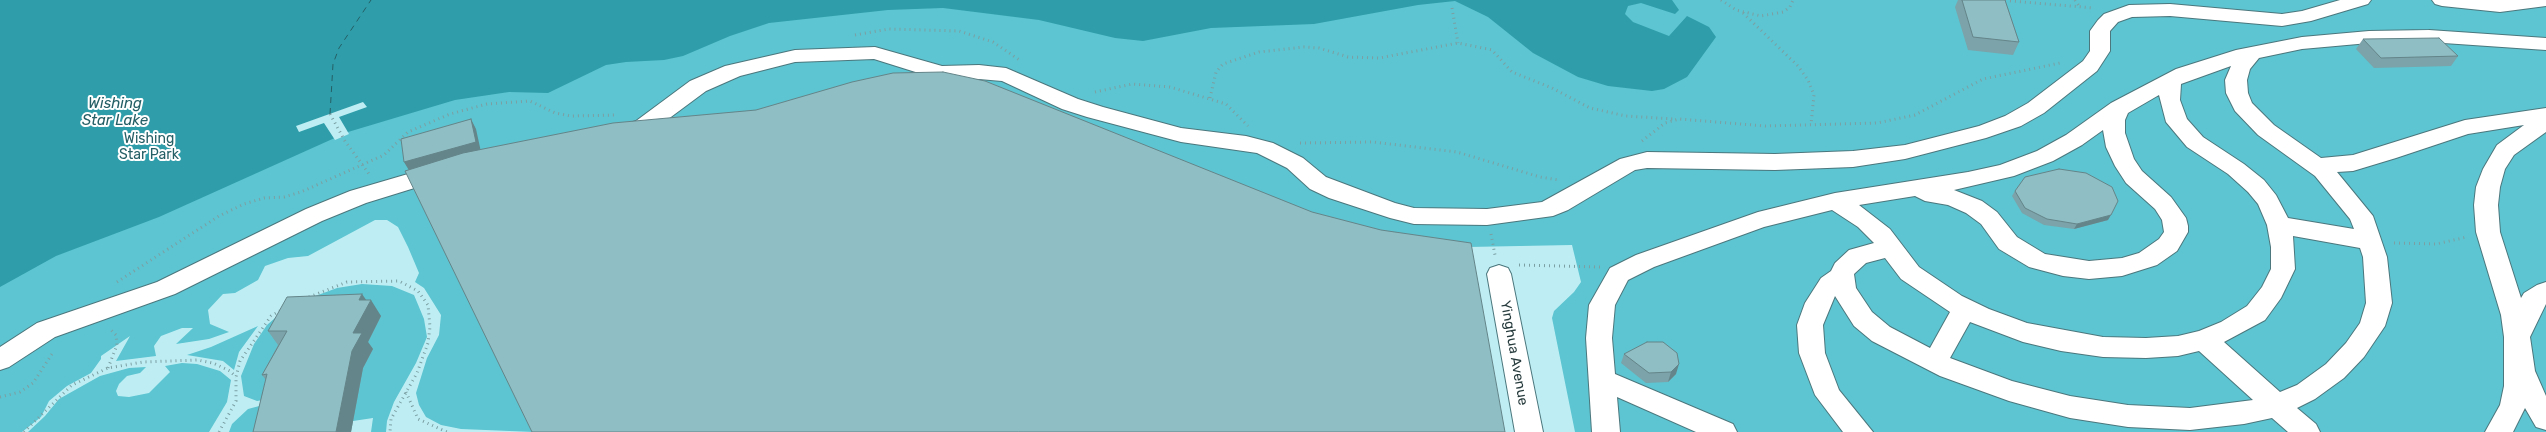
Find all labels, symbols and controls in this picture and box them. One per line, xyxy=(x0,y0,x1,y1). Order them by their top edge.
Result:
water label: Wishing Star Lake xyxy=(82,95,148,130)
park label: Wishing Star Park xyxy=(119,131,179,164)
street label: Yinghua Avenue xyxy=(1497,299,1531,407)

